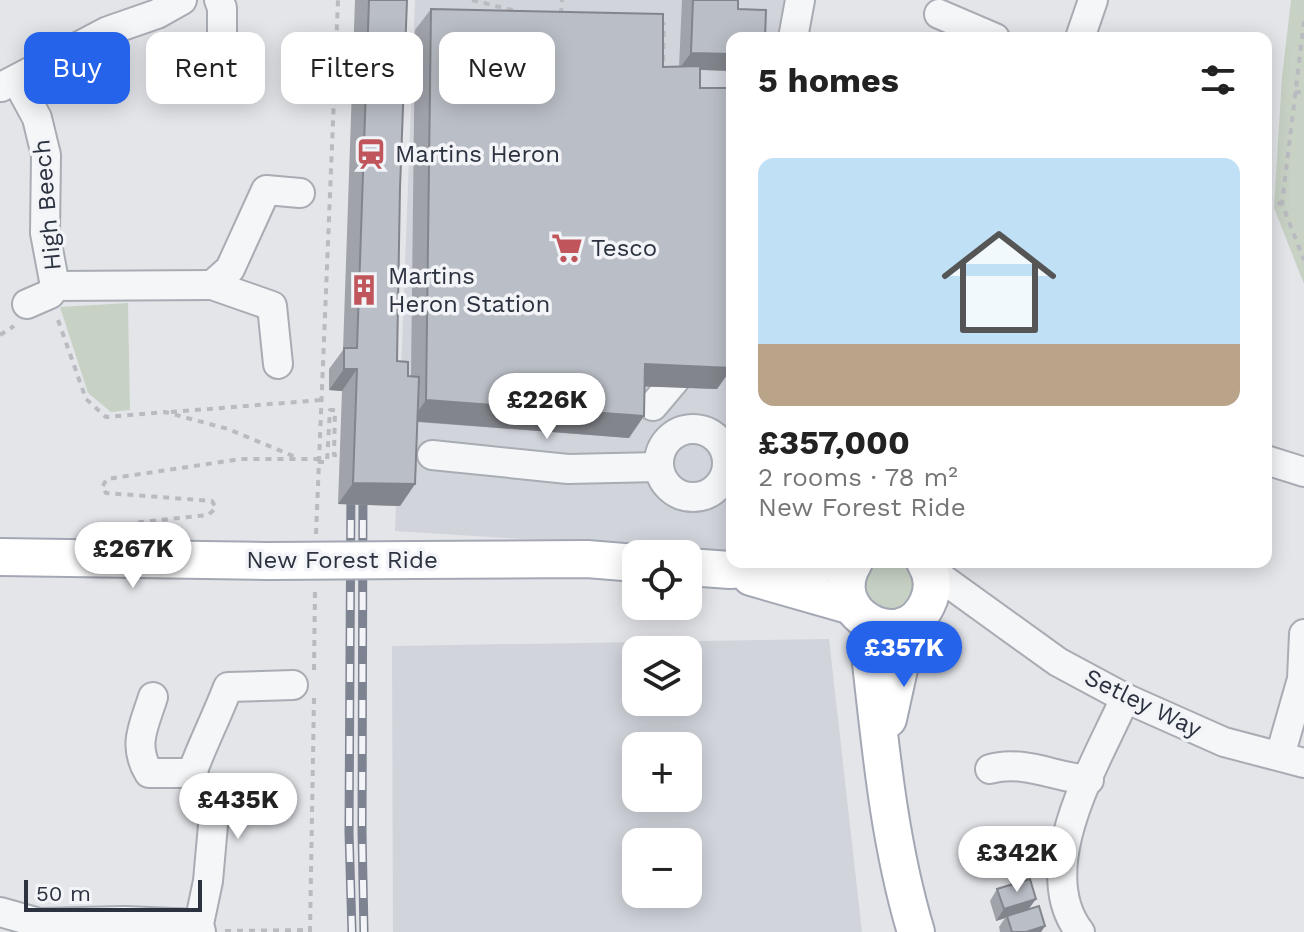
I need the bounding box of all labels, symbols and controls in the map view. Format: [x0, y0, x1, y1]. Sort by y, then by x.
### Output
chip: Buy [24, 32, 130, 104]
chip: Rent [146, 32, 265, 104]
chip: Filters [281, 32, 423, 104]
chip: New [439, 32, 555, 104]
icon: filters [1196, 58, 1240, 102]
text: 5 homes [758, 60, 899, 100]
station icon: Martins Heron [354, 137, 388, 171]
street label: High Beech [27, 138, 67, 272]
place label: Martins Heron [395, 140, 560, 168]
icon: home [927, 210, 1071, 354]
supermarket icon: Tesco [550, 231, 584, 265]
place label: Tesco [591, 234, 657, 262]
place label: Martins Heron Station [388, 262, 550, 318]
building icon: Martins Heron Station [347, 273, 381, 307]
pin: £226K [491, 373, 603, 441]
text: £226K [506, 384, 588, 414]
text: £357,000 [758, 422, 910, 462]
text: 2 rooms · 78 m² [758, 462, 958, 492]
text: New Forest Ride [758, 492, 966, 522]
pin: £267K [77, 522, 189, 590]
text: £267K [93, 533, 173, 563]
map controls [622, 540, 702, 908]
button: locate [622, 540, 702, 620]
street label: New Forest Ride [246, 546, 438, 574]
pin: £357K [848, 621, 960, 689]
text: £357K [864, 632, 944, 662]
button: layers [622, 636, 702, 716]
street label: Setley Way [1080, 663, 1206, 744]
button: + [622, 732, 702, 812]
pin: £435K [182, 773, 294, 841]
text: £435K [197, 784, 279, 814]
pin: £342K [961, 826, 1073, 894]
button: − [622, 828, 702, 908]
text: £342K [976, 837, 1058, 867]
scale bar [24, 876, 202, 912]
text: 50 m [36, 881, 91, 906]

